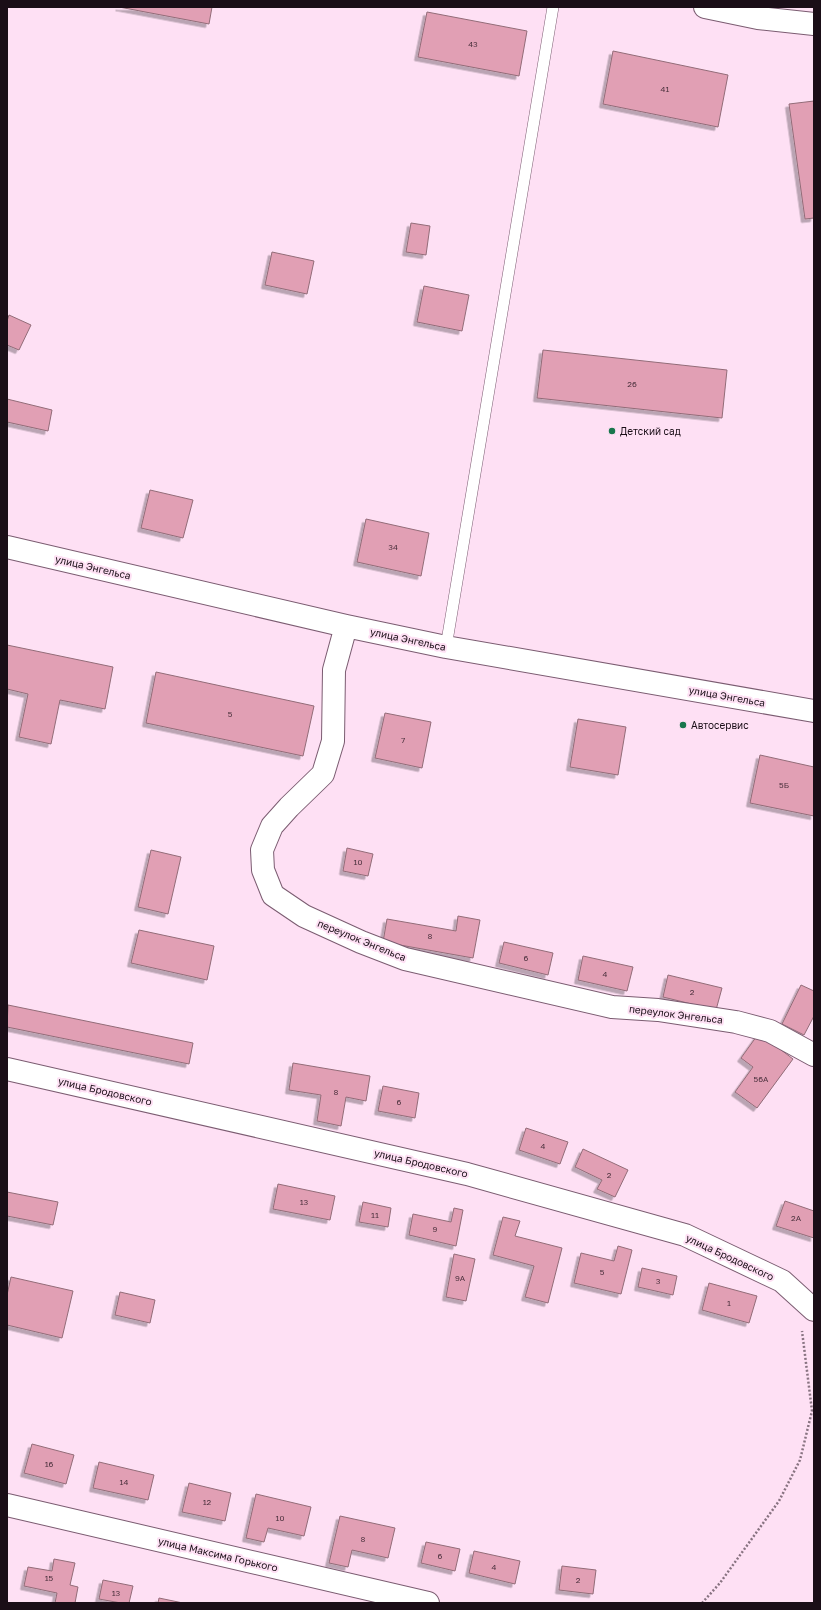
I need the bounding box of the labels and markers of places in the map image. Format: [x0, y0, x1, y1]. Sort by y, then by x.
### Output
place label: Детский сад [620, 425, 681, 437]
marker: Детский сад [607, 426, 617, 436]
place label: Автосервис [691, 719, 749, 731]
marker: Автосервис [678, 720, 688, 730]

